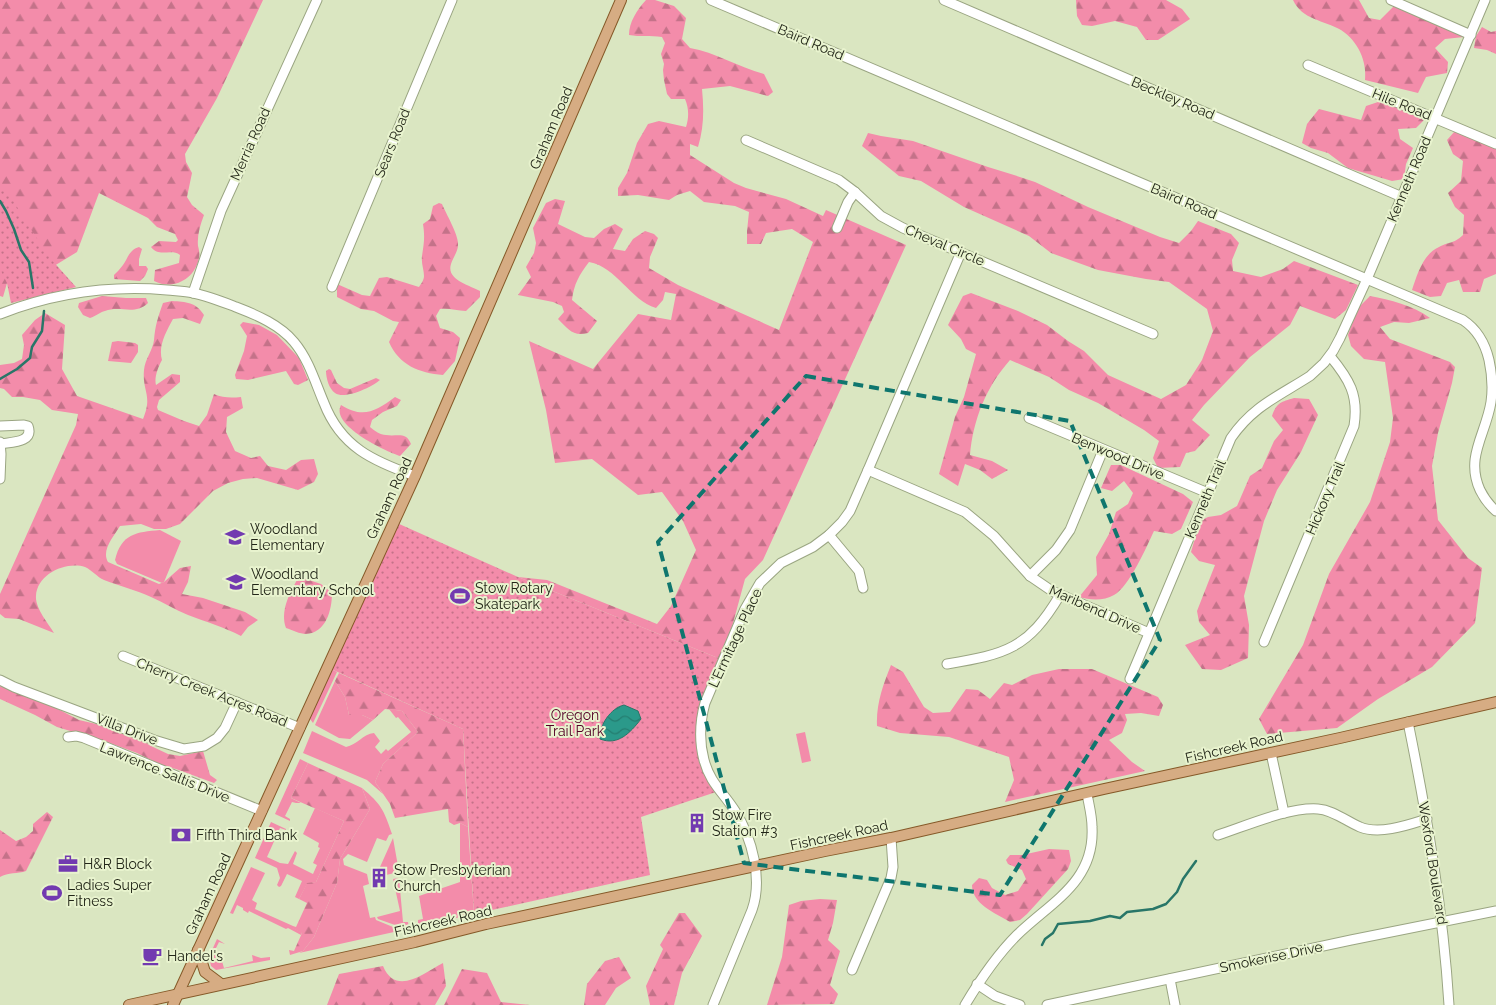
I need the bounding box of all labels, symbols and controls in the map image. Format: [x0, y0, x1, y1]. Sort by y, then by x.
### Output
street label: Baird Road [775, 21, 847, 63]
street label: Beckley Road [1129, 73, 1217, 123]
street label: Graham Road [526, 84, 576, 172]
street label: Hile Road [1370, 85, 1434, 123]
street label: Merria Road [227, 105, 273, 183]
street label: Sears Road [371, 106, 413, 180]
street label: Kenneth Road [1384, 134, 1434, 224]
street label: Baird Road [1148, 180, 1220, 222]
street label: Cheval Circle [903, 221, 987, 269]
street label: Benwood Drive [1069, 429, 1167, 483]
street label: Graham Road [363, 455, 415, 541]
street label: Kenneth Trail [1181, 457, 1229, 541]
street label: Hickory Trail [1302, 459, 1348, 537]
place label: Woodland Elementary [250, 521, 325, 553]
school or university icon: Woodland Elementary [224, 526, 246, 548]
place label: Woodland Elementary School [251, 566, 374, 598]
school or university icon: Woodland Elementary School [225, 571, 247, 593]
place label: Stow Rotary Skatepark [475, 580, 553, 612]
street label: Maribend Drive [1047, 582, 1143, 636]
sports icon: Stow Rotary Skatepark [449, 585, 471, 607]
street label: L'Ermitage Place [705, 586, 765, 690]
street label: Cherry Creek Acres Road [134, 654, 290, 730]
park label: Oregon Trail Park [546, 707, 605, 739]
street label: Villa Drive [94, 710, 160, 748]
street label: Fishcreek Road [1184, 728, 1284, 766]
street label: Lawrence Saltis Drive [98, 739, 232, 805]
street label: Wexford Boulevard [1415, 800, 1451, 926]
place label: Stow Fire Station #3 [712, 807, 777, 839]
building icon: Stow Fire Station #3 [686, 812, 708, 834]
street label: Fishcreek Road [789, 817, 889, 853]
bank icon: Fifth Third Bank [170, 824, 192, 846]
place label: Fifth Third Bank [196, 827, 298, 843]
street label: Graham Road [182, 851, 234, 937]
office icon: H&R Block [57, 853, 79, 875]
place label: H&R Block [83, 856, 153, 872]
place label: Stow Presbyterian Church [394, 862, 510, 894]
building icon: Stow Presbyterian Church [368, 867, 390, 889]
place label: Ladies Super Fitness [67, 877, 152, 909]
sports icon: Ladies Super Fitness [41, 882, 63, 904]
street label: Fishcreek Road [393, 902, 493, 940]
street label: Smokerise Drive [1218, 938, 1324, 976]
cafe icon: Handel's [141, 945, 163, 967]
place label: Handel's [167, 948, 223, 964]

